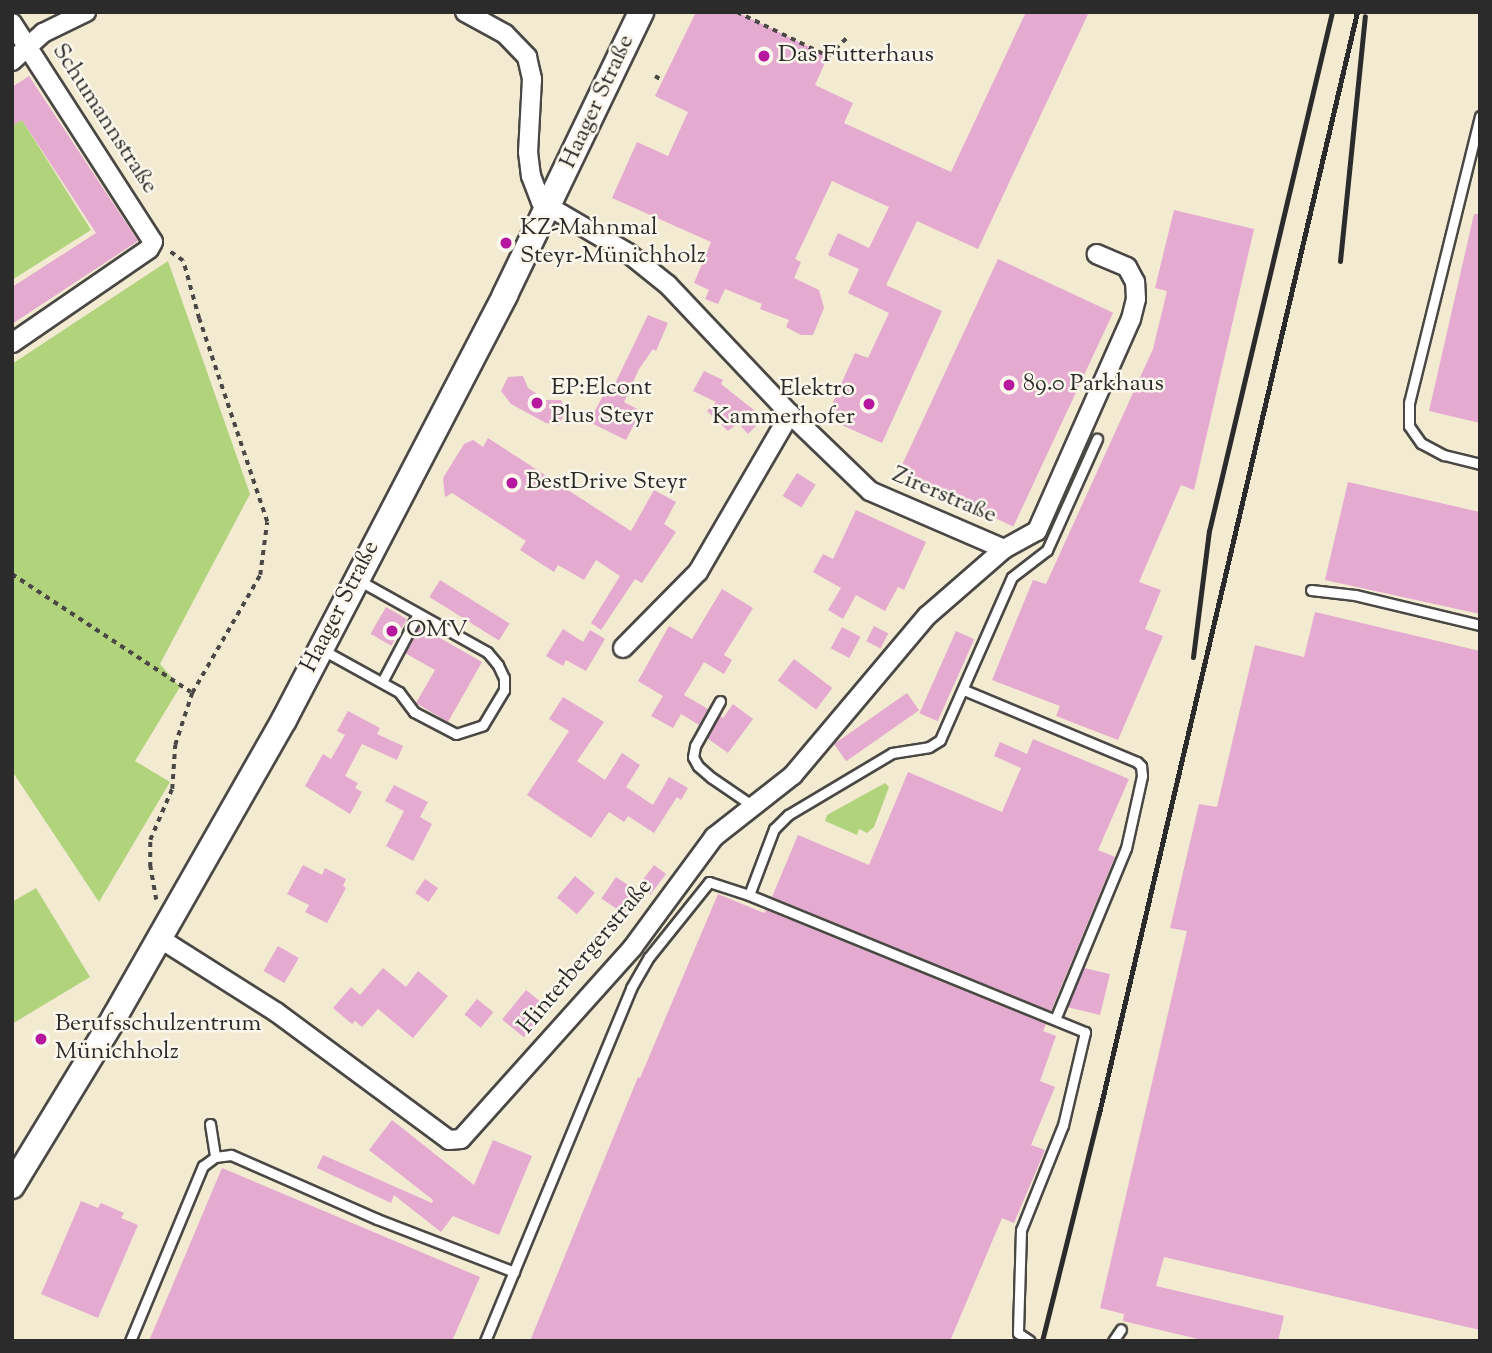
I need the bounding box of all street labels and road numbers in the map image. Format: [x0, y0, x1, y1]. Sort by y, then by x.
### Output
street label: Haager Straße [555, 31, 641, 173]
street label: Schumannstraße [45, 38, 163, 200]
street label: Zirerstraße [887, 461, 1001, 531]
street label: Haager Straße [295, 536, 387, 678]
street label: Hinterbergerstraße [512, 873, 660, 1041]

